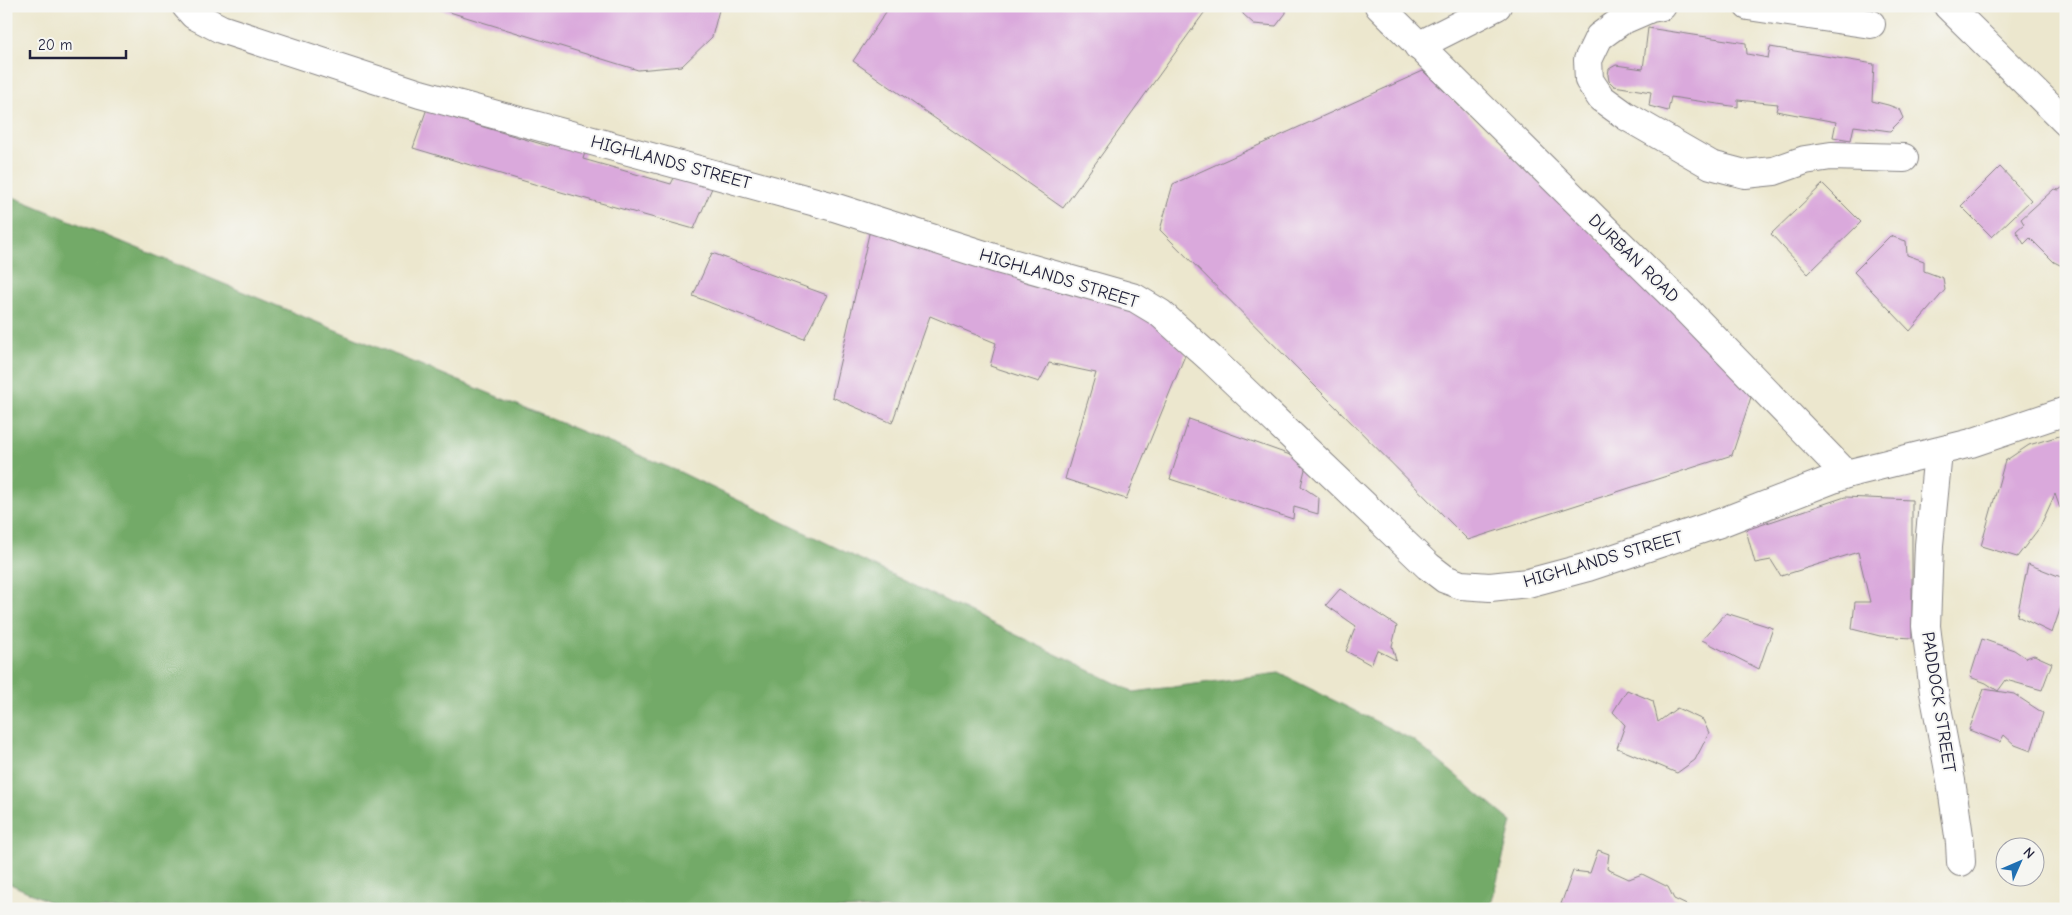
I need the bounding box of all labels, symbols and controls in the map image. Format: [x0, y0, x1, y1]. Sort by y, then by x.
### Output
scale bar [30, 28, 126, 60]
text: 20 m [38, 36, 72, 54]
street label: HIGHLANDS STREET [588, 131, 754, 194]
street label: DURBAN ROAD [1584, 210, 1683, 307]
street label: HIGHLANDS STREET [977, 244, 1141, 313]
street label: HIGHLANDS STREET [1521, 526, 1686, 592]
street label: PADDOCK STREET [1917, 630, 1960, 775]
north arrow [1994, 838, 2044, 888]
text: N [2020, 844, 2038, 862]

